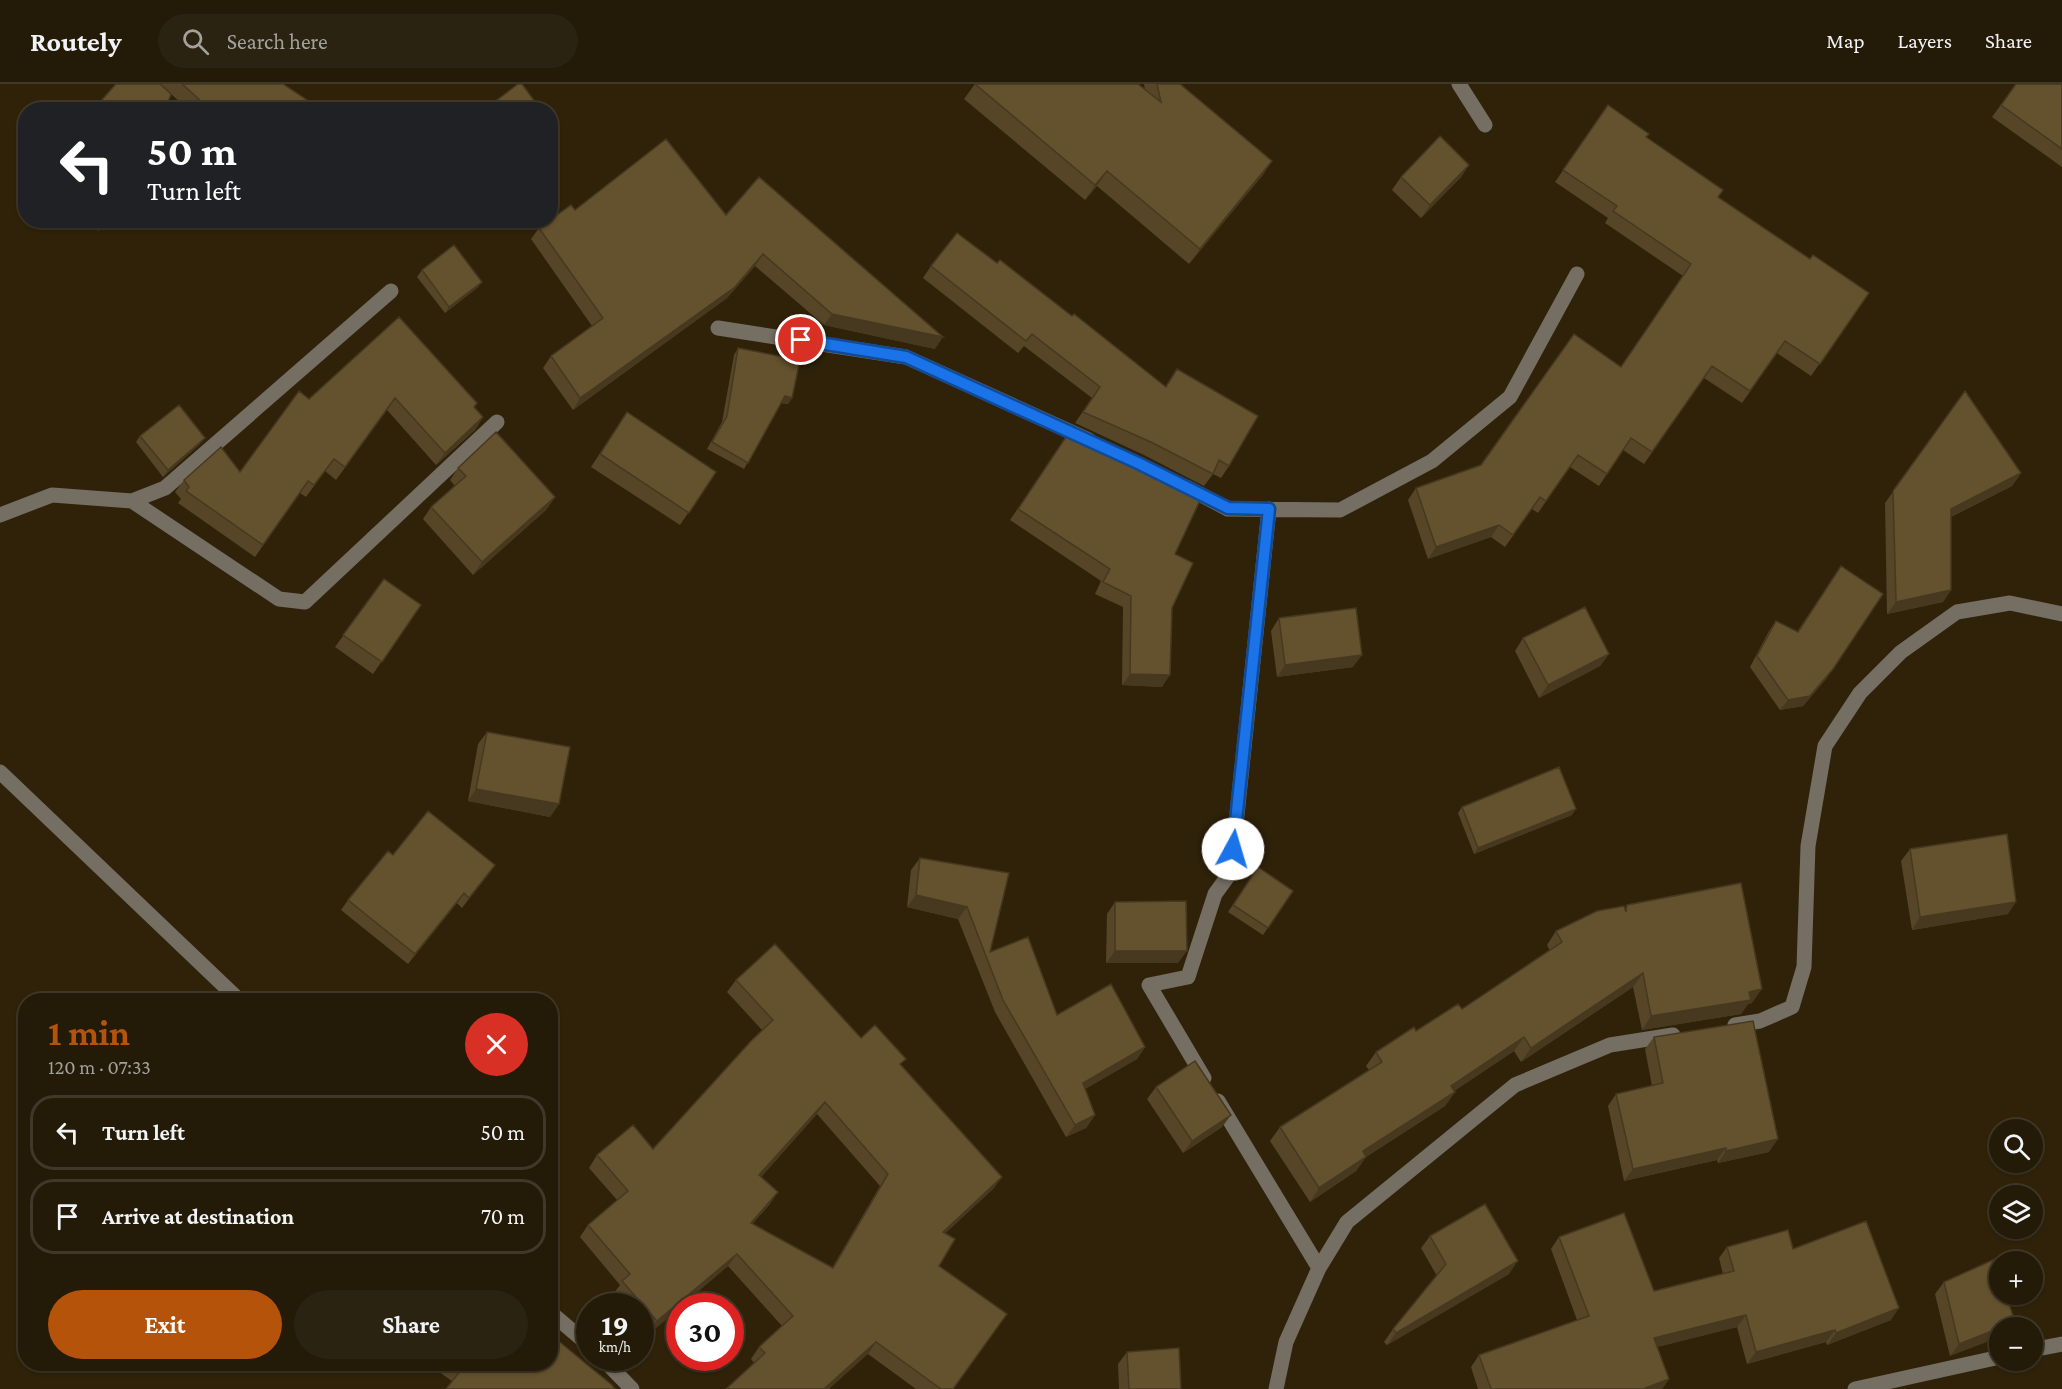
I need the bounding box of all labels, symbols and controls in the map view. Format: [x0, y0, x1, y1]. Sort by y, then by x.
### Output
search box [158, 14, 578, 68]
icon: search [179, 25, 212, 58]
text: Routely [30, 26, 122, 57]
text: Search here [227, 29, 328, 54]
text: Map [1826, 29, 1865, 53]
text: Layers [1898, 29, 1952, 53]
text: Share [1985, 29, 2032, 53]
icon: left [48, 126, 126, 204]
text: 50 m [147, 127, 237, 174]
text: Turn left [147, 176, 241, 206]
pin [775, 314, 826, 365]
icon: arrive [784, 323, 817, 356]
position arrow [1201, 817, 1265, 881]
text: 1 min [48, 1013, 130, 1053]
button: close [465, 1013, 528, 1076]
text: 120 m · 07:33 [48, 1056, 151, 1078]
icon: left [51, 1116, 84, 1149]
map controls [1989, 1119, 2043, 1371]
button: search [1989, 1119, 2043, 1173]
text: Turn left [102, 1120, 185, 1145]
text: 50 m [480, 1120, 525, 1145]
button: layers [1989, 1185, 2043, 1239]
icon: arrive [51, 1200, 84, 1233]
text: Arrive at destination [102, 1204, 294, 1229]
text: 70 m [481, 1204, 525, 1229]
button: + [1989, 1251, 2043, 1305]
button: Exit [48, 1290, 282, 1359]
button: Share [294, 1290, 528, 1359]
speed limit sign: 30 [666, 1293, 744, 1371]
text: 19 [601, 1308, 629, 1341]
button: − [1989, 1317, 2043, 1371]
text: km/h [599, 1339, 631, 1355]

